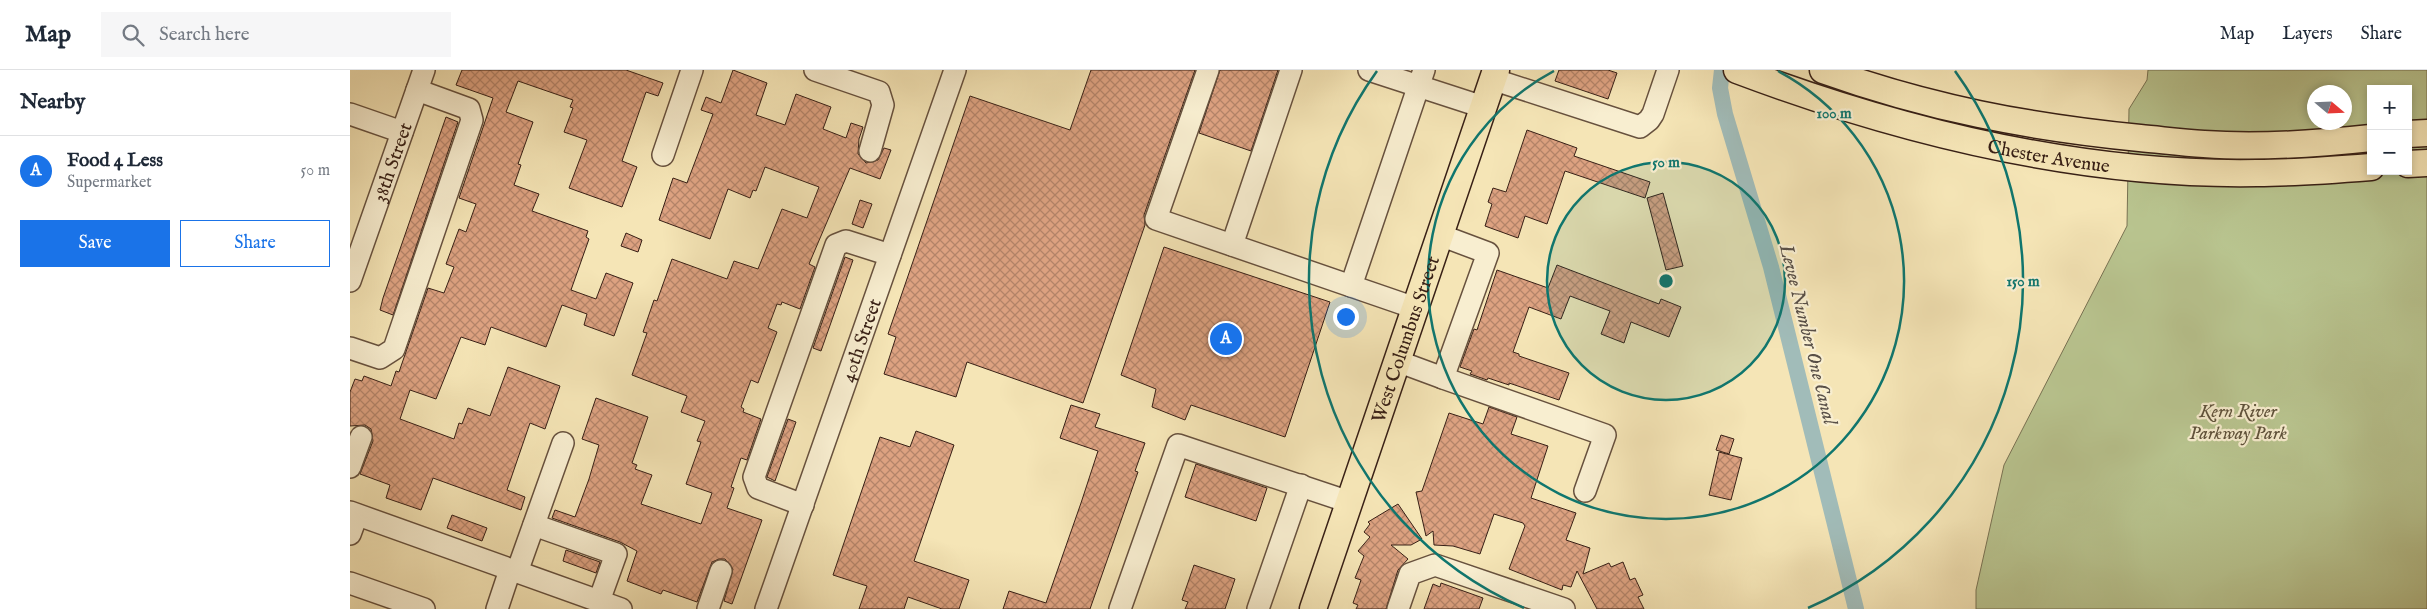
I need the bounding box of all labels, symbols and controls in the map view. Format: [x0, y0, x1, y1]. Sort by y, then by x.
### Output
search box [101, 12, 451, 57]
text: Map [25, 19, 71, 50]
icon: search [119, 21, 147, 49]
text: Search here [159, 23, 250, 47]
text: Map [2220, 23, 2254, 46]
text: Layers [2282, 23, 2333, 46]
text: Share [2361, 23, 2402, 46]
north arrow [2307, 85, 2352, 130]
map controls [2367, 85, 2412, 175]
button: + [2367, 85, 2412, 130]
text: Nearby [20, 89, 85, 116]
text: 100 m [1816, 104, 1852, 123]
street label: 38th Street [369, 119, 419, 206]
button: − [2367, 130, 2412, 175]
street label: Chester Avenue [1985, 135, 2111, 179]
text: Food 4 Less [67, 149, 163, 173]
text: 50 m [1652, 153, 1680, 172]
text: A [31, 161, 41, 181]
text: 50 m [301, 161, 330, 181]
text: Supermarket [67, 173, 152, 193]
button: Save [20, 220, 170, 267]
button: Share [180, 220, 330, 267]
water label: Levee Number One Canal [1773, 241, 1843, 429]
street label: West Columbus Street [1367, 253, 1446, 426]
centre of rings [1657, 272, 1675, 290]
text: 150 m [2006, 272, 2040, 291]
street label: 40th Street [837, 295, 888, 386]
your location [1333, 304, 1359, 330]
pin: A [1210, 320, 1242, 358]
park label: Kern River Parkway Park [2189, 400, 2287, 446]

